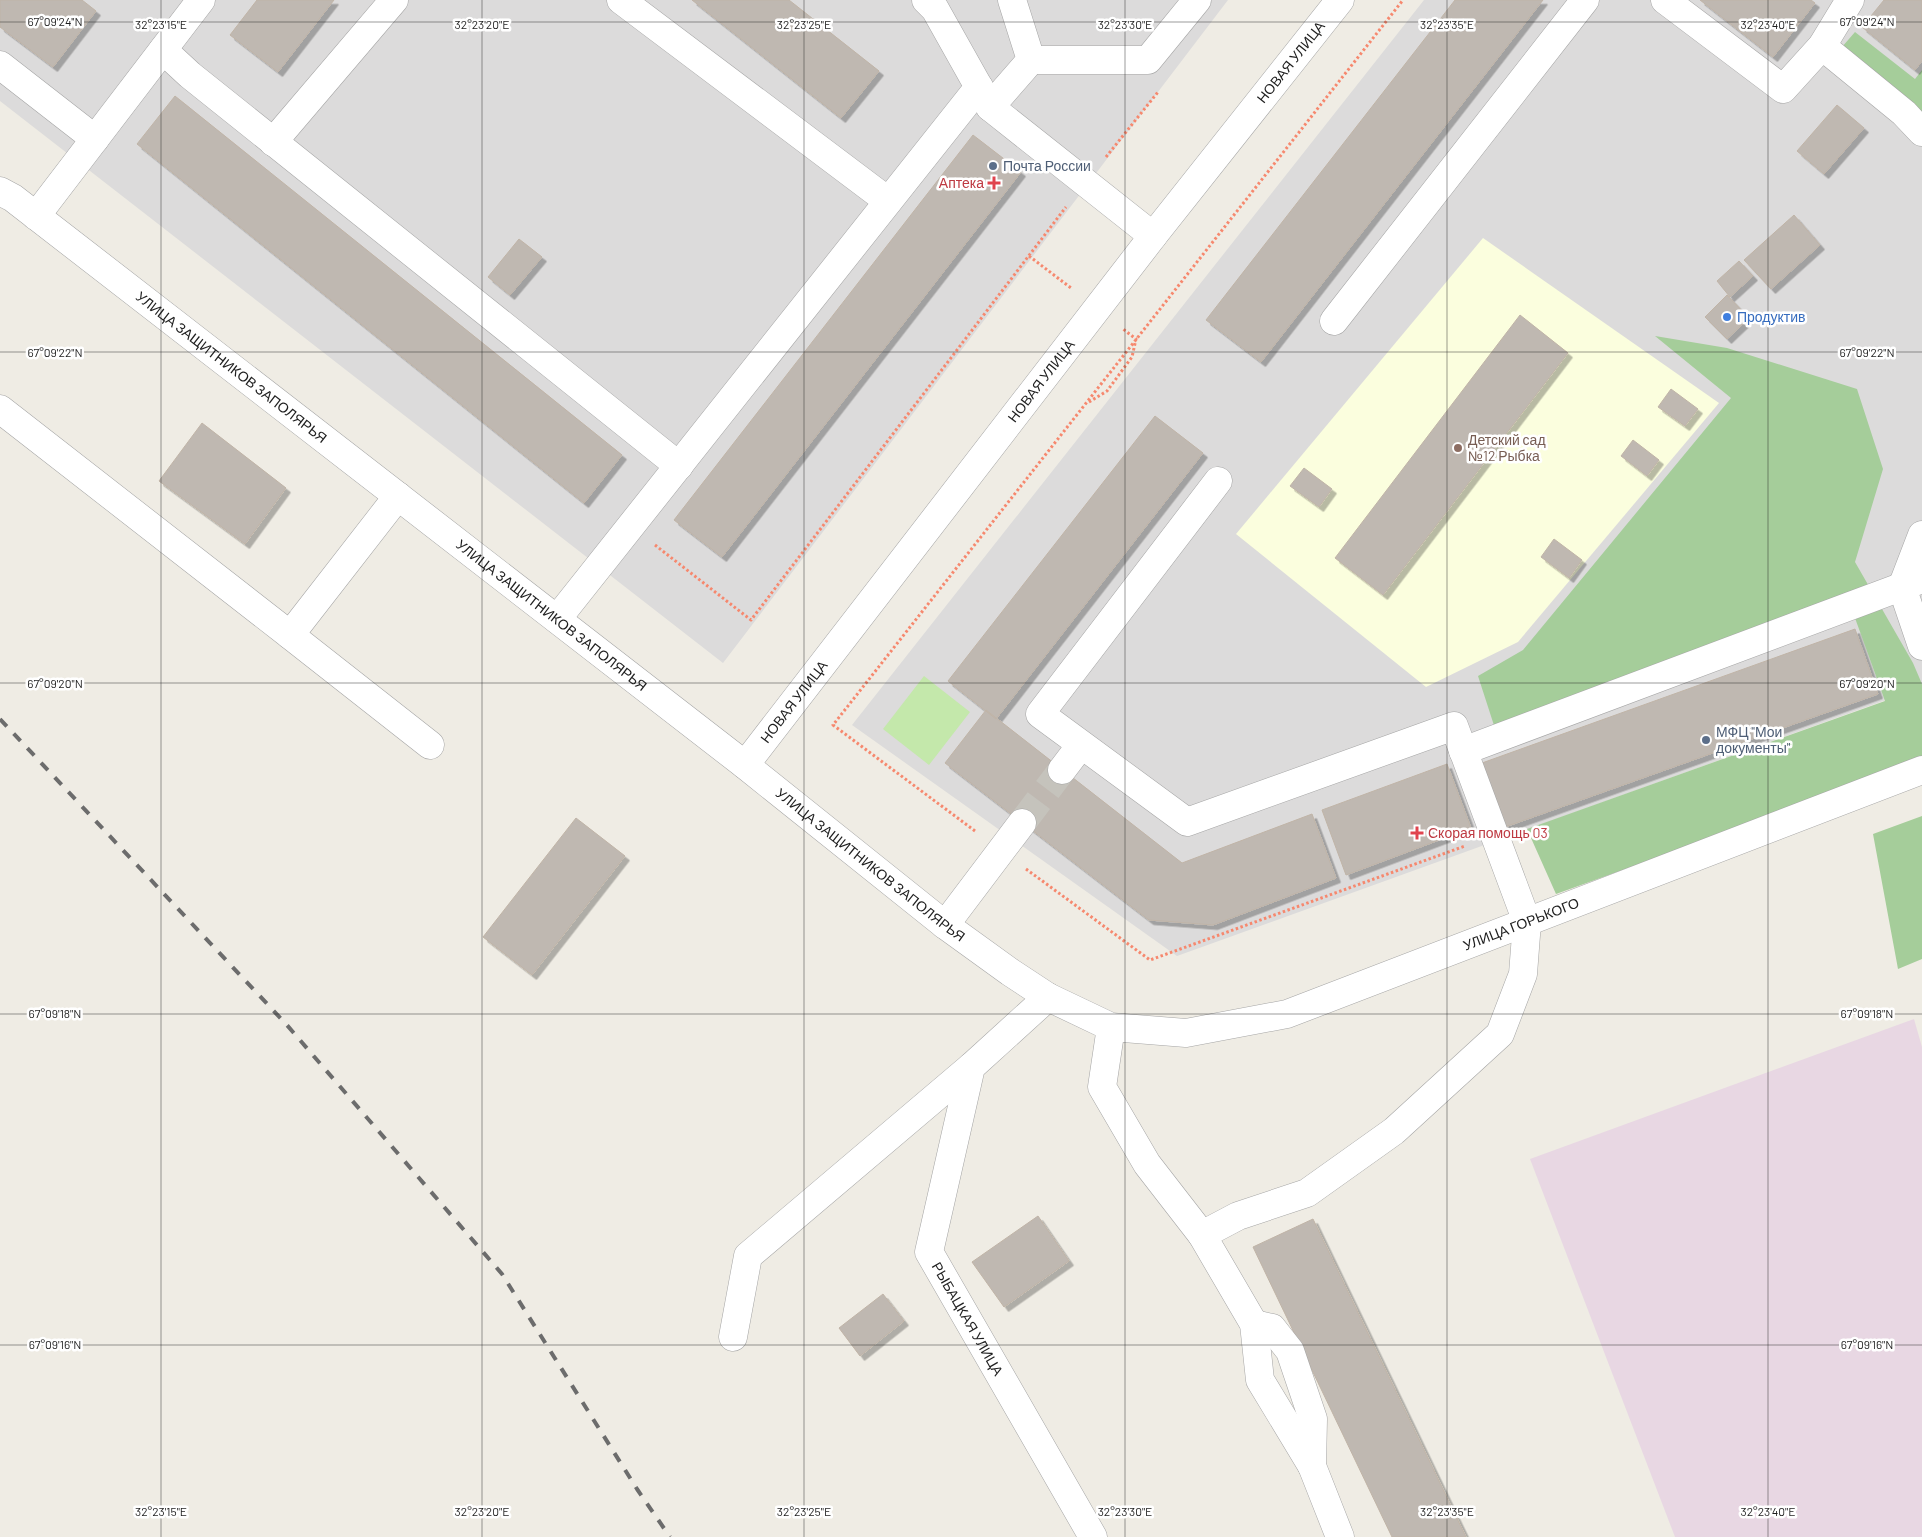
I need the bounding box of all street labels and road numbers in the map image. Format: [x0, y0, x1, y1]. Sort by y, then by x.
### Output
street label: НОВАЯ УЛИЦА [1253, 17, 1328, 106]
street label: УЛИЦА ЗАЩИТНИКОВ ЗАПОЛЯРЬЯ [133, 288, 330, 446]
street label: НОВАЯ УЛИЦА [1004, 336, 1078, 425]
street label: УЛИЦА ЗАЩИТНИКОВ ЗАПОЛЯРЬЯ [453, 536, 651, 694]
street label: НОВАЯ УЛИЦА [756, 656, 831, 746]
street label: УЛИЦА ЗАЩИТНИКОВ ЗАПОЛЯРЬЯ [773, 784, 969, 945]
street label: УЛИЦА ГОРЬКОГО [1460, 894, 1581, 954]
street label: РЫБАЦКАЯ УЛИЦА [929, 1259, 1008, 1379]

